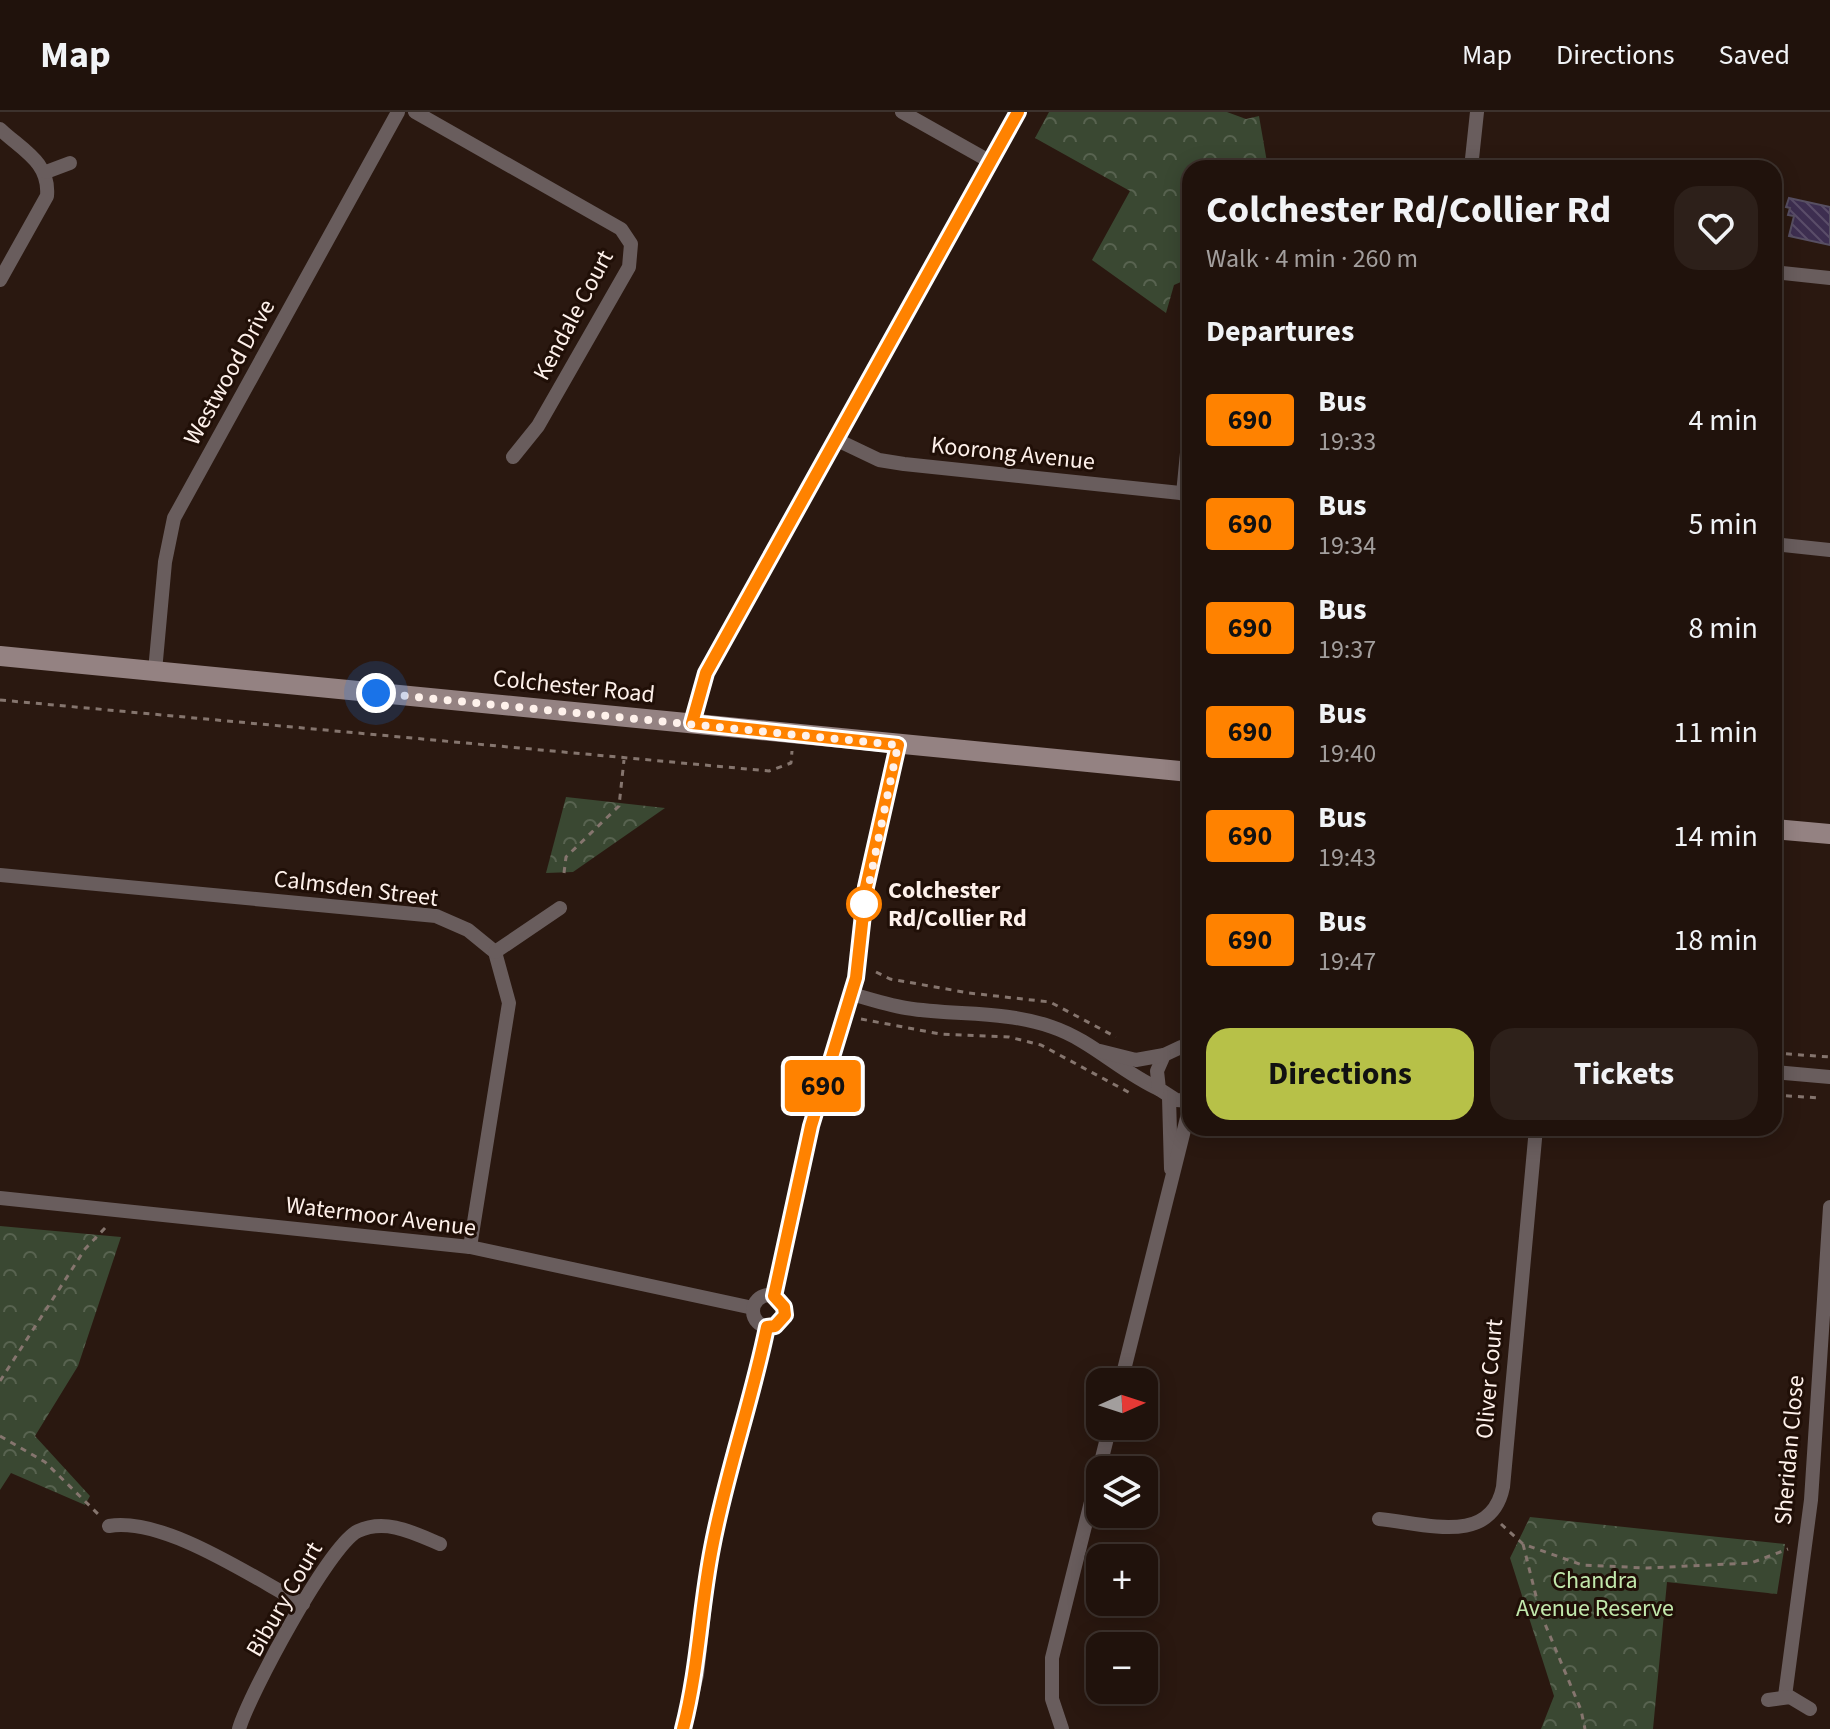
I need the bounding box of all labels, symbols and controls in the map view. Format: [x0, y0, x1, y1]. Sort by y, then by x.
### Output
text: Map [40, 28, 111, 82]
text: Map [1462, 35, 1512, 75]
text: Directions [1556, 35, 1675, 75]
text: Saved [1719, 35, 1790, 75]
text: Colchester Rd/Collier Rd [1206, 183, 1611, 237]
button: heart [1674, 186, 1758, 270]
text: Walk · 4 min · 260 m [1206, 240, 1418, 277]
street label: Kendale Court [524, 244, 623, 387]
street label: Westwood Drive [175, 293, 284, 451]
text: Departures [1206, 310, 1354, 353]
text: Bus [1318, 380, 1366, 423]
text: 4 min [1688, 399, 1758, 442]
text: 690 [1228, 400, 1272, 440]
text: 19:33 [1318, 423, 1376, 460]
street label: Koorong Avenue [929, 427, 1097, 480]
text: Bus [1318, 484, 1366, 527]
text: 5 min [1688, 503, 1758, 546]
text: 690 [1228, 504, 1272, 544]
text: 19:34 [1318, 527, 1376, 564]
text: Bus [1318, 588, 1366, 631]
text: 8 min [1688, 607, 1758, 650]
text: 690 [1228, 608, 1272, 648]
text: 19:37 [1318, 631, 1376, 668]
street label: Colchester Road [491, 661, 657, 712]
your location [356, 673, 396, 713]
text: Bus [1318, 692, 1366, 735]
text: 11 min [1674, 711, 1758, 754]
text: 690 [1228, 712, 1272, 752]
text: 19:40 [1318, 735, 1376, 772]
text: Bus [1318, 796, 1366, 839]
text: 14 min [1674, 815, 1758, 858]
text: 690 [1228, 816, 1272, 856]
text: 19:43 [1318, 839, 1376, 876]
street label: Calmsden Street [272, 861, 440, 916]
place label: Colchester Rd/Collier Rd [888, 873, 1027, 936]
marker: Colchester Rd/Collier Rd [847, 887, 881, 921]
text: Bus [1318, 900, 1366, 943]
text: 18 min [1674, 919, 1758, 962]
text: 690 [1228, 920, 1272, 960]
text: 19:47 [1318, 943, 1376, 980]
button: Directions [1206, 1028, 1474, 1120]
button: Tickets [1490, 1028, 1758, 1120]
line badge: 690 [777, 1060, 869, 1112]
text: 690 [801, 1066, 845, 1106]
street label: Watermoor Avenue [284, 1187, 478, 1246]
street label: Oliver Court [1467, 1318, 1512, 1441]
north arrow [1086, 1368, 1158, 1440]
map controls [1086, 1368, 1158, 1704]
street label: Sheridan Close [1766, 1374, 1813, 1526]
button: layers [1086, 1456, 1158, 1528]
street label: Bibury Court [237, 1535, 331, 1663]
button: + [1086, 1544, 1158, 1616]
park label: Chandra Avenue Reserve [1516, 1563, 1674, 1626]
button: − [1086, 1632, 1158, 1704]

